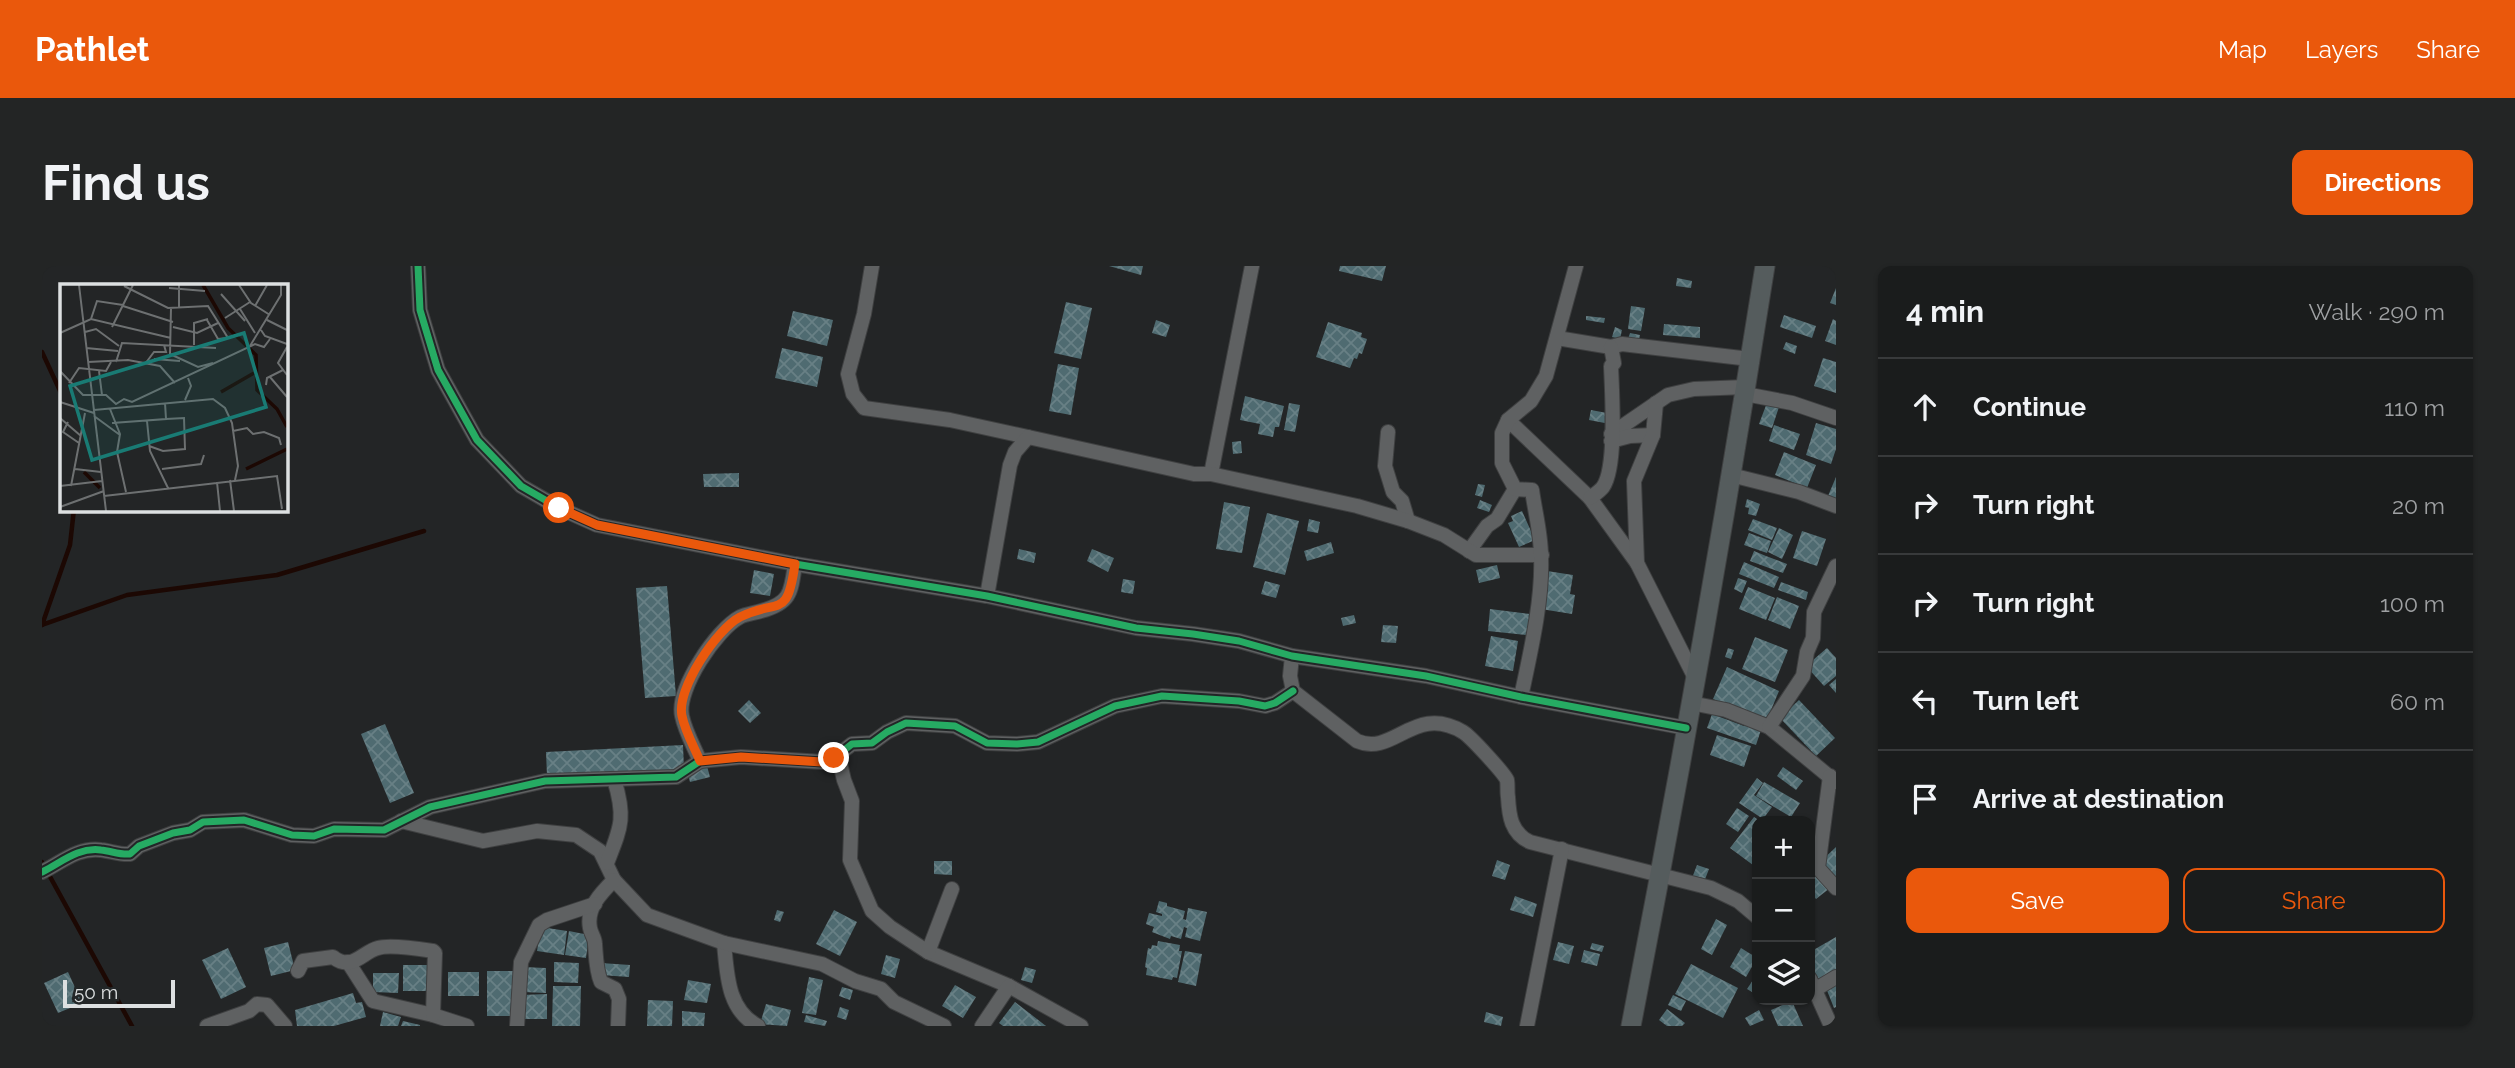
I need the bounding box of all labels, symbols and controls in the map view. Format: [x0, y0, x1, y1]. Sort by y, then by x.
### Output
text: Pathlet [35, 30, 149, 69]
text: Map [2218, 35, 2267, 64]
text: Layers [2305, 35, 2378, 64]
text: Share [2416, 35, 2480, 64]
button: Directions [2292, 150, 2473, 215]
text: Find us [42, 154, 210, 211]
inset map [60, 284, 287, 511]
text: 4 min [1906, 294, 1984, 329]
text: Walk · 290 m [2309, 298, 2445, 325]
icon: ahead [1906, 388, 1944, 426]
text: Continue [1973, 392, 2086, 422]
text: 110 m [2384, 394, 2445, 421]
icon: right [1906, 486, 1944, 524]
text: Turn right [1973, 490, 2094, 520]
route start [543, 492, 574, 523]
text: 20 m [2392, 492, 2445, 519]
icon: right [1906, 584, 1944, 622]
text: Turn right [1973, 588, 2094, 618]
text: 100 m [2380, 590, 2445, 617]
icon: left [1906, 682, 1944, 720]
text: Turn left [1973, 686, 2079, 716]
text: 60 m [2390, 688, 2445, 715]
route end [818, 742, 849, 773]
icon: arrive [1906, 780, 1944, 818]
text: Arrive at destination [1973, 784, 2224, 814]
map controls [1752, 816, 1815, 1005]
button: + [1752, 816, 1815, 879]
button: Save [1906, 868, 2169, 933]
button: Share [2183, 868, 2445, 933]
button: − [1752, 879, 1815, 942]
button: layers [1752, 942, 1815, 1005]
scale bar [63, 977, 175, 1009]
text: 50 m [74, 981, 118, 1003]

